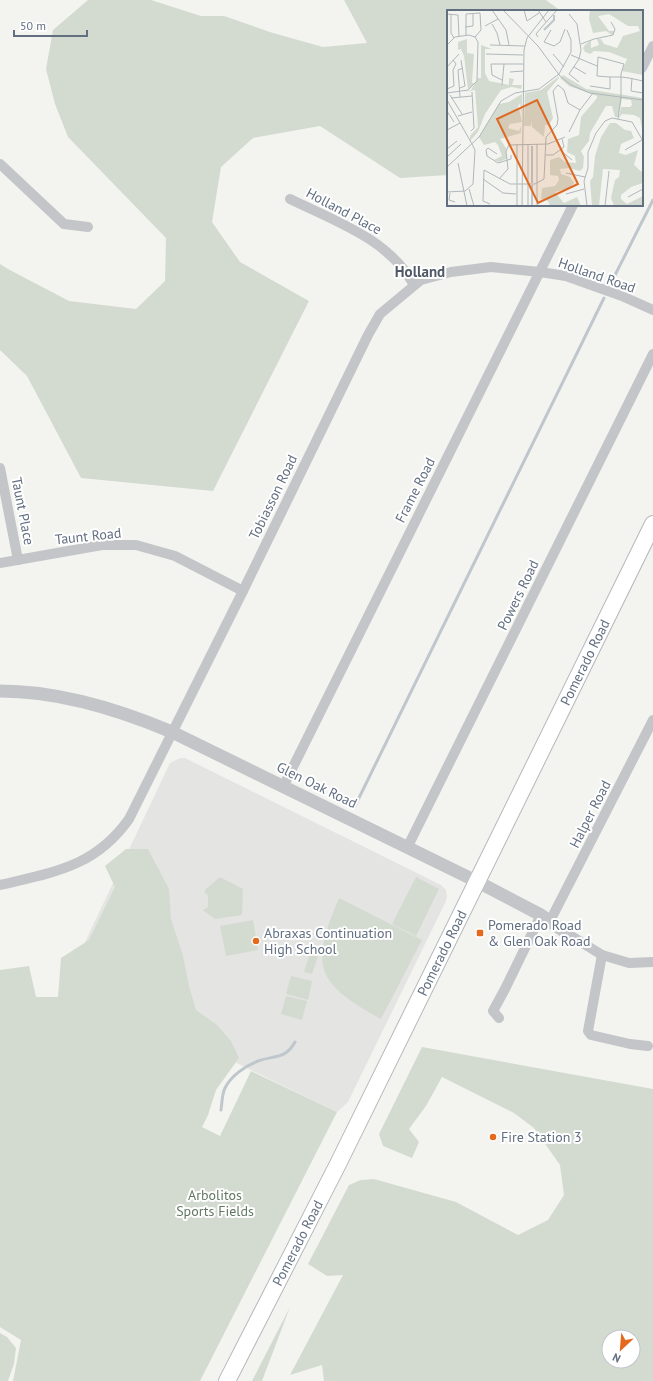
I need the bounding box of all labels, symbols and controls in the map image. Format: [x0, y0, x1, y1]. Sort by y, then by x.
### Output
inset map [447, 10, 643, 206]
scale bar [14, 12, 87, 38]
text: 50 m [20, 18, 46, 33]
street label: Holland Place [303, 184, 385, 238]
street label: Holland Road [556, 253, 638, 297]
district label: Holland [395, 262, 445, 281]
street label: Tobiasson Road [245, 452, 301, 542]
street label: Frame Road [391, 454, 439, 526]
street label: Taunt Place [8, 475, 38, 547]
street label: Taunt Road [54, 524, 122, 548]
street label: Powers Road [493, 557, 543, 633]
street label: Pomerado Road [556, 616, 614, 708]
street label: Glen Oak Road [274, 758, 360, 812]
street label: Halper Road [565, 777, 615, 851]
street label: Pomerado Road [413, 907, 471, 999]
place label: Pomerado Road & Glen Oak Road [488, 916, 590, 950]
place label: Abraxas Continuation High School [264, 924, 392, 958]
marker: Pomerado Road & Glen Oak Road [475, 928, 485, 938]
marker: Abraxas Continuation High School [251, 936, 261, 946]
place label: Fire Station 3 [501, 1128, 582, 1146]
marker: Fire Station 3 [488, 1132, 498, 1142]
park label: Arbolitos Sports Fields [176, 1186, 254, 1220]
street label: Pomerado Road [268, 1197, 327, 1289]
north arrow [601, 1329, 641, 1369]
text: N [610, 1350, 623, 1366]

